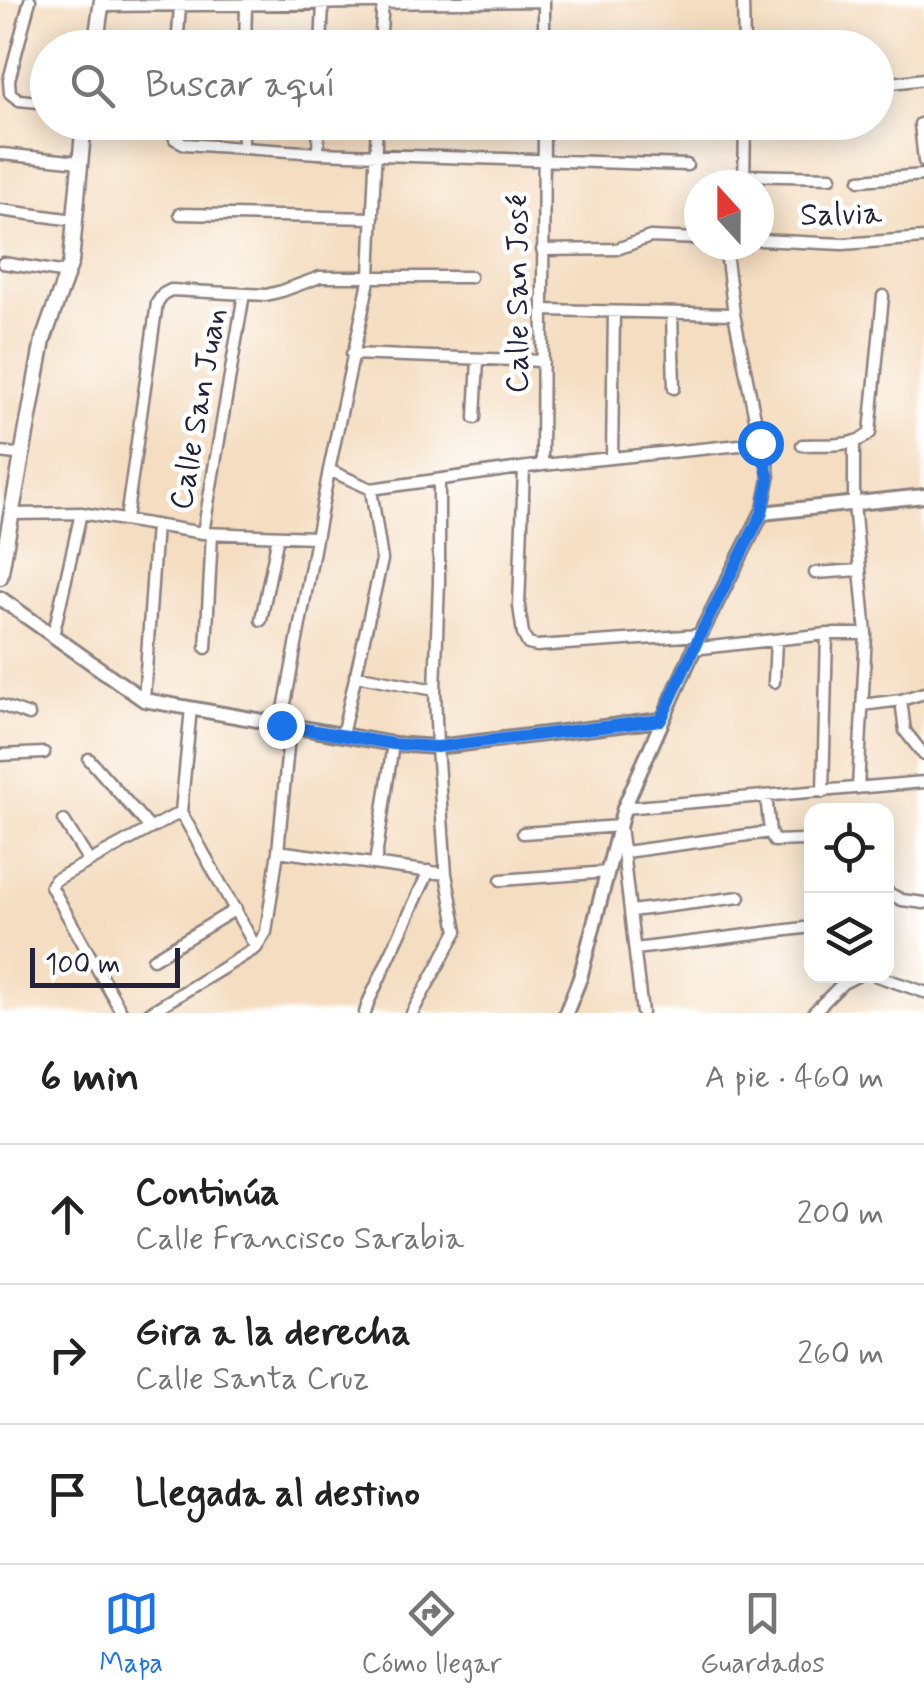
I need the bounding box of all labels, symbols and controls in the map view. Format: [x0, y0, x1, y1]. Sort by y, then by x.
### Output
search box [30, 30, 894, 140]
icon: search [65, 58, 120, 113]
text: Buscar aquí [145, 61, 336, 110]
north arrow [684, 170, 774, 260]
street label: Salvia [800, 193, 883, 237]
street label: Calle San José [497, 195, 539, 393]
street label: Calle San Juan [161, 305, 237, 513]
route start [738, 421, 784, 467]
route end [259, 703, 305, 749]
map controls [804, 803, 894, 983]
button: locate [804, 803, 894, 893]
button: layers [804, 893, 894, 983]
scale bar [30, 943, 180, 988]
text: 100 m [45, 947, 120, 984]
text: 6 min [40, 1051, 139, 1106]
text: A pie · 460 m [705, 1057, 884, 1099]
text: Continúa [135, 1169, 280, 1218]
icon: ahead [40, 1187, 95, 1242]
text: 200 m [797, 1193, 884, 1235]
text: Calle Francisco Sarabia [135, 1218, 464, 1260]
text: Gira a la derecha [135, 1309, 411, 1358]
icon: right [40, 1327, 95, 1382]
text: 260 m [797, 1333, 884, 1375]
text: Calle Santa Cruz [135, 1358, 369, 1400]
icon: arrive [40, 1467, 95, 1522]
text: Llegada al destino [135, 1470, 420, 1519]
tab: Mapa [99, 1586, 163, 1683]
tab: Cómo llegar [362, 1586, 502, 1683]
tab: Guardados [700, 1586, 825, 1683]

